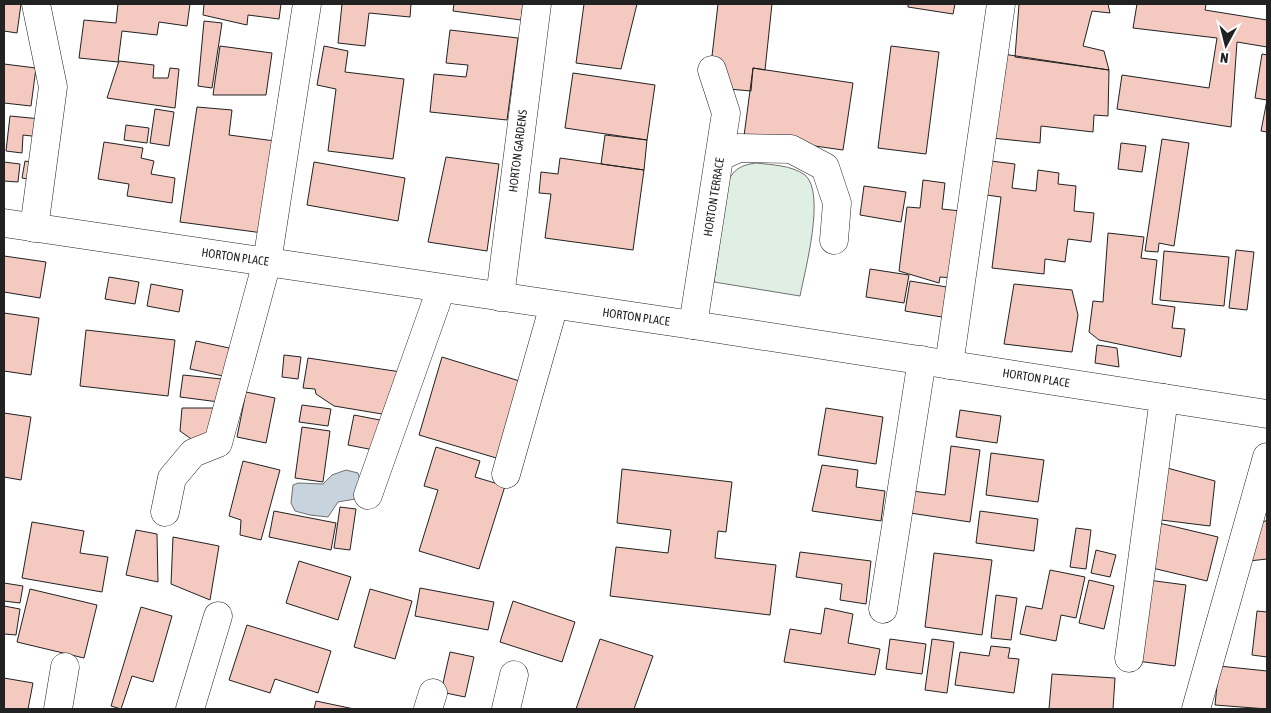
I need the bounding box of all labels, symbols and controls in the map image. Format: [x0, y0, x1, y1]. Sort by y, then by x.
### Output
north arrow [1201, 20, 1251, 70]
text: N [1219, 49, 1229, 66]
street label: HORTON GARDENS [506, 109, 530, 193]
street label: HORTON TERRACE [701, 157, 727, 237]
street label: HORTON PLACE [201, 245, 269, 269]
street label: HORTON PLACE [602, 305, 670, 329]
street label: HORTON PLACE [1001, 366, 1071, 390]

